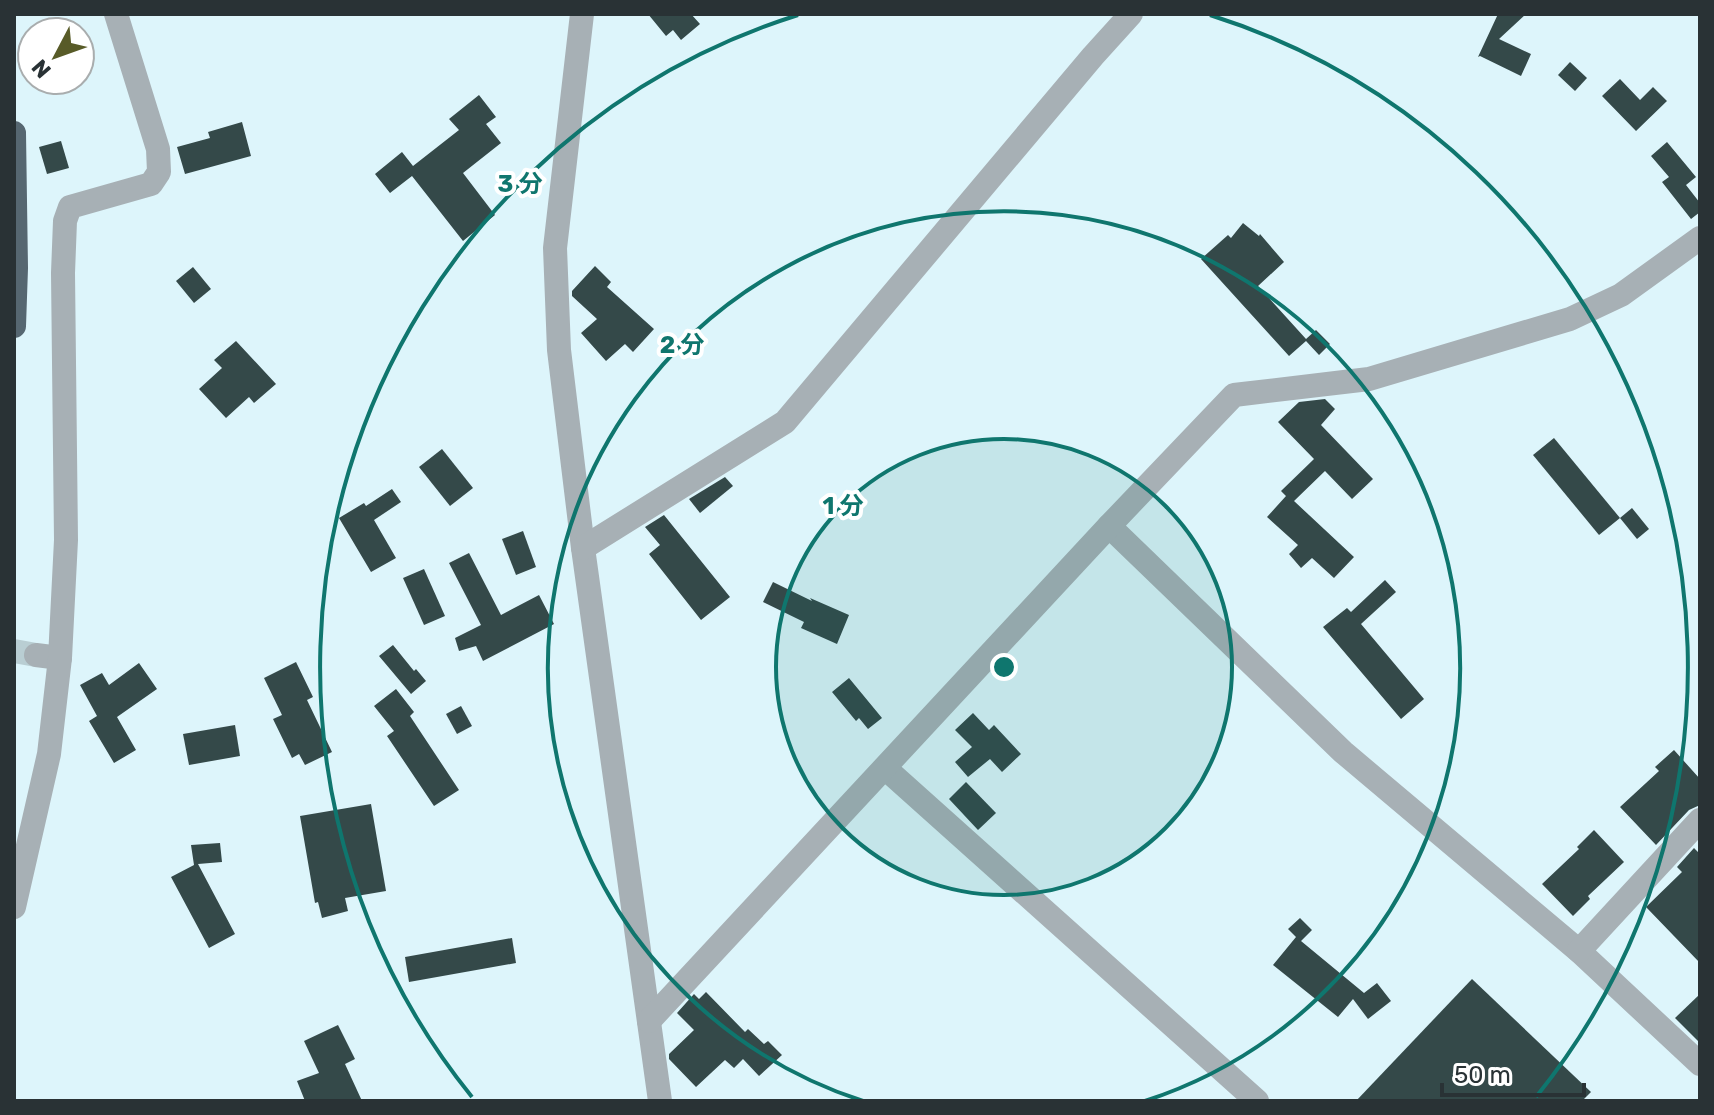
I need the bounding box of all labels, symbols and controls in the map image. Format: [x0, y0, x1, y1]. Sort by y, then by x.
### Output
north arrow [16, 16, 96, 96]
text: N [26, 54, 57, 84]
text: 3 分 [498, 170, 542, 198]
text: 2 分 [660, 331, 704, 359]
text: 1 分 [822, 492, 864, 520]
centre of rings [990, 653, 1018, 681]
scale bar [1442, 1047, 1584, 1097]
text: 50 m [1454, 1061, 1511, 1089]

